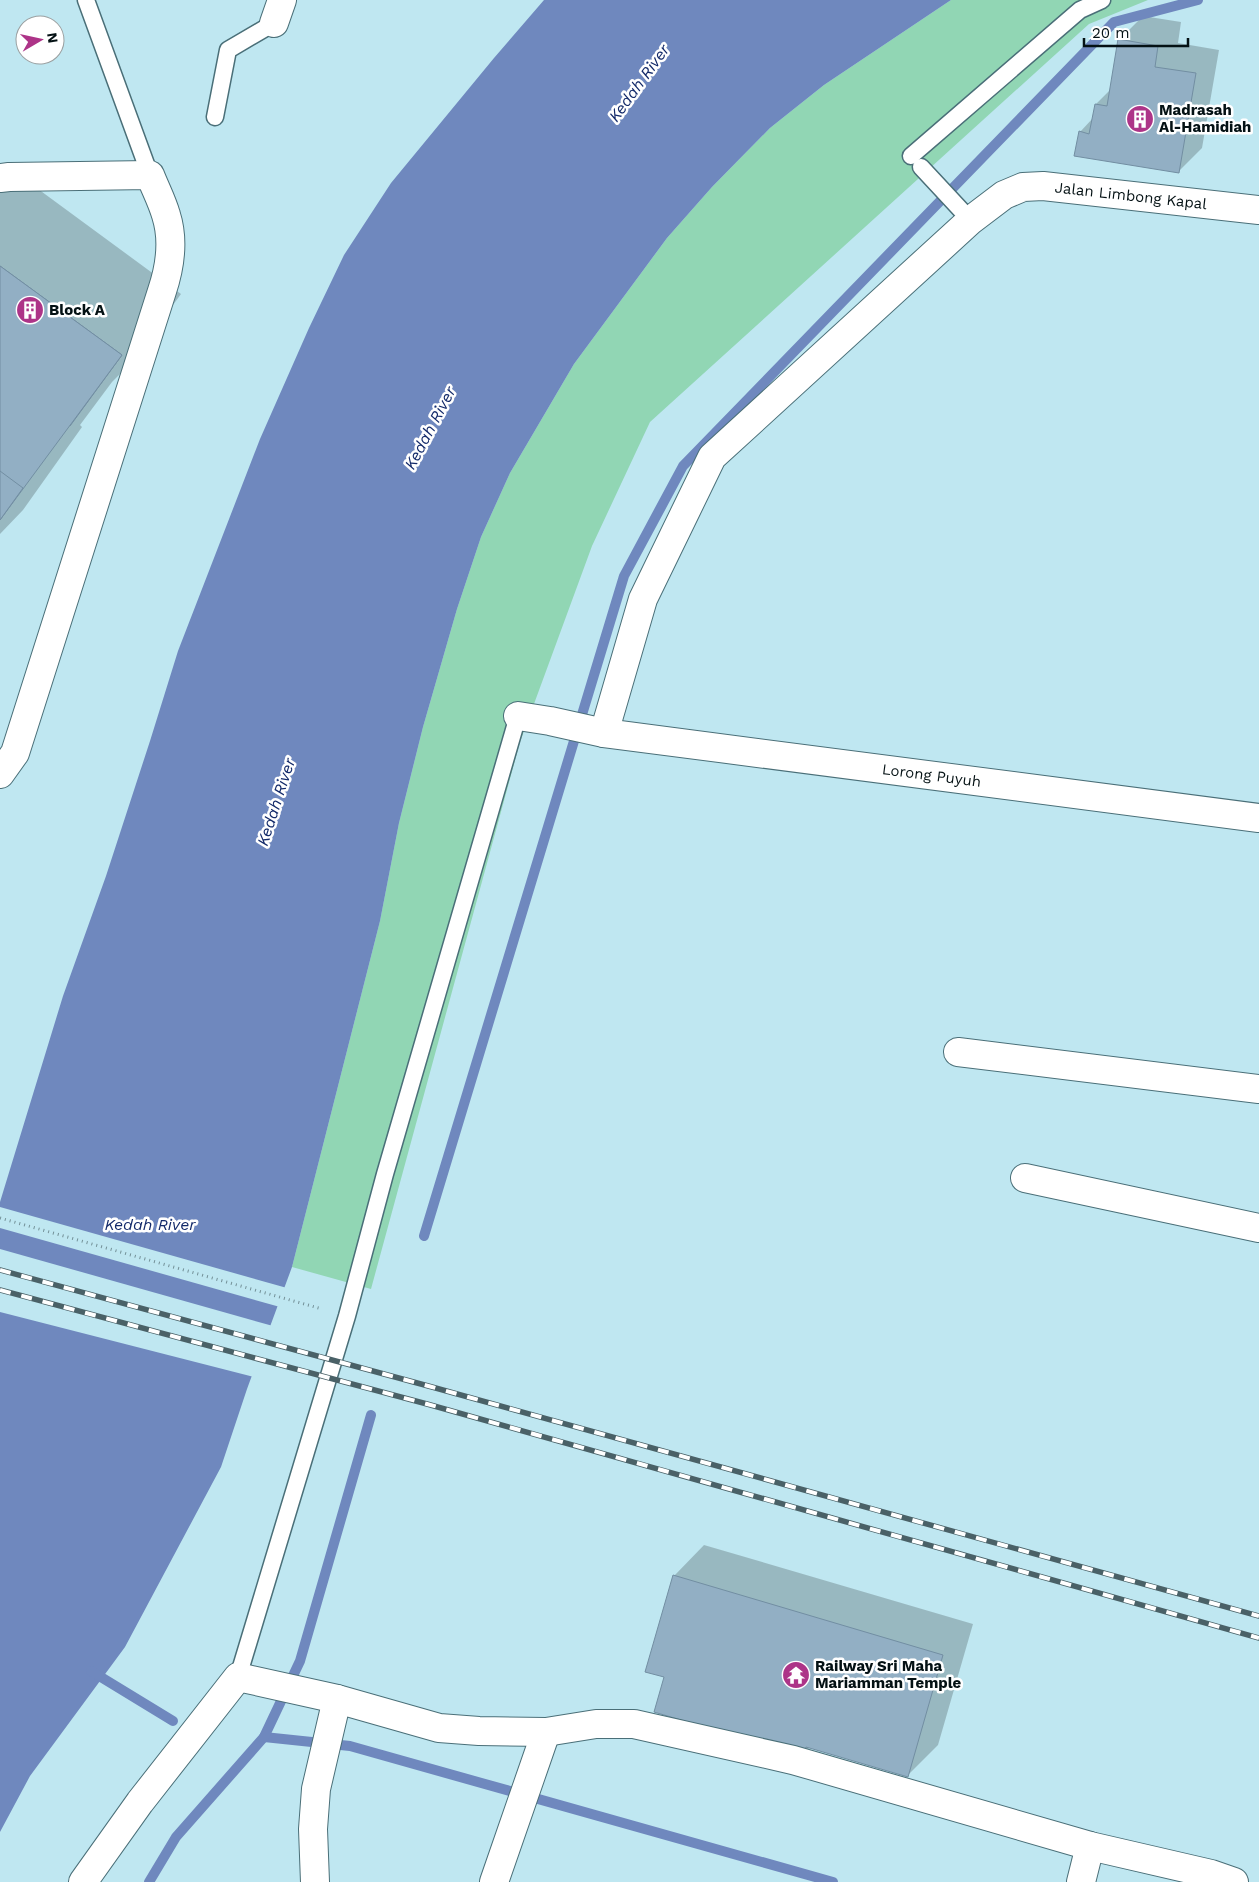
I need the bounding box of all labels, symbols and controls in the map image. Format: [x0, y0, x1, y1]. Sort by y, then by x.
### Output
north arrow [15, 15, 65, 65]
scale bar [1084, 15, 1188, 47]
text: 20 m [1092, 24, 1130, 42]
text: N [44, 32, 62, 44]
water label: Kedah River [605, 40, 674, 125]
place label: Madrasah Al-Hamidiah [1159, 101, 1251, 136]
building icon: Madrasah Al-Hamidiah [1125, 104, 1155, 134]
street label: Jalan Limbong Kapal [1054, 178, 1208, 213]
building icon: Block A [15, 295, 45, 325]
place label: Block A [49, 301, 106, 319]
water label: Kedah River [400, 383, 460, 473]
water label: Kedah River [253, 755, 299, 848]
street label: Lorong Puyuh [881, 760, 982, 791]
water label: Kedah River [104, 1215, 196, 1234]
place label: Railway Sri Maha Mariamman Temple [815, 1657, 962, 1692]
temple icon: Railway Sri Maha Mariamman Temple [781, 1660, 811, 1690]

